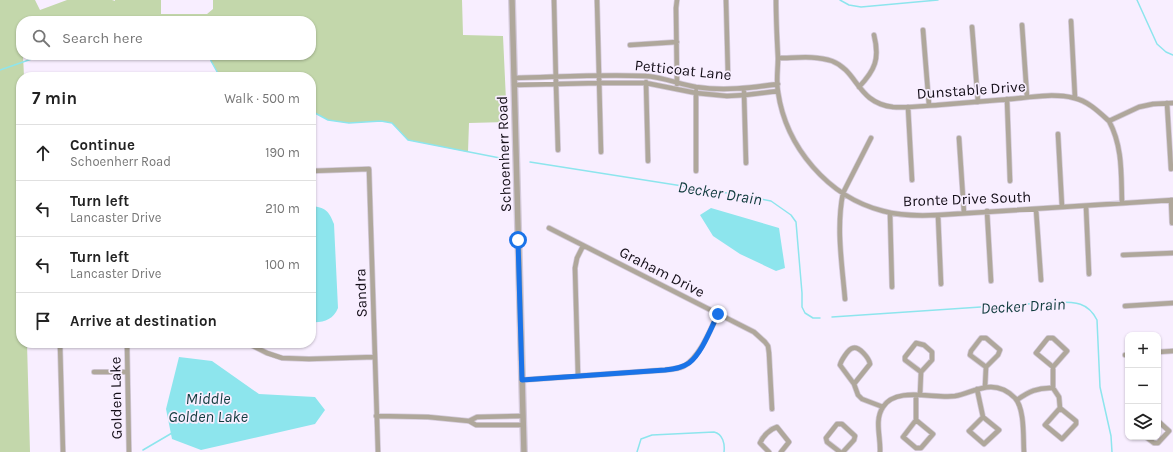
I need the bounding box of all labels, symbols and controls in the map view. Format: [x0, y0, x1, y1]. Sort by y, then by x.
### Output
search box [16, 16, 316, 60]
icon: search [30, 27, 52, 49]
text: Search here [62, 29, 143, 47]
street label: Petticoat Lane [634, 56, 732, 84]
street label: Dunstable Drive [916, 77, 1026, 103]
text: 7 min [32, 88, 77, 108]
text: Walk · 500 m [224, 91, 300, 106]
street label: Schoenherr Road [493, 95, 515, 213]
text: Continue [70, 136, 135, 154]
icon: ahead [32, 142, 54, 164]
text: 190 m [265, 145, 300, 160]
text: Schoenherr Road [70, 154, 171, 169]
water label: Decker Drain [677, 177, 763, 209]
street label: Bronte Drive South [902, 188, 1032, 210]
text: Turn left [70, 192, 129, 210]
icon: left [32, 198, 54, 220]
text: 210 m [265, 201, 300, 216]
text: Lancaster Drive [70, 210, 162, 225]
route start [509, 231, 527, 249]
street label: Graham Drive [616, 243, 708, 301]
text: Turn left [70, 248, 129, 266]
icon: left [32, 254, 54, 276]
text: 100 m [265, 257, 300, 272]
text: Lancaster Drive [70, 266, 162, 281]
street label: Sandra [351, 268, 371, 318]
water label: Decker Drain [980, 294, 1066, 318]
route end [709, 305, 727, 323]
icon: arrive [32, 310, 54, 332]
text: Arrive at destination [70, 312, 217, 330]
map controls [1125, 332, 1161, 440]
button: + [1125, 332, 1161, 368]
street label: Golden Lake [106, 357, 126, 439]
button: − [1125, 368, 1161, 404]
water label: Middle Golden Lake [168, 389, 248, 426]
button: layers [1125, 404, 1161, 440]

